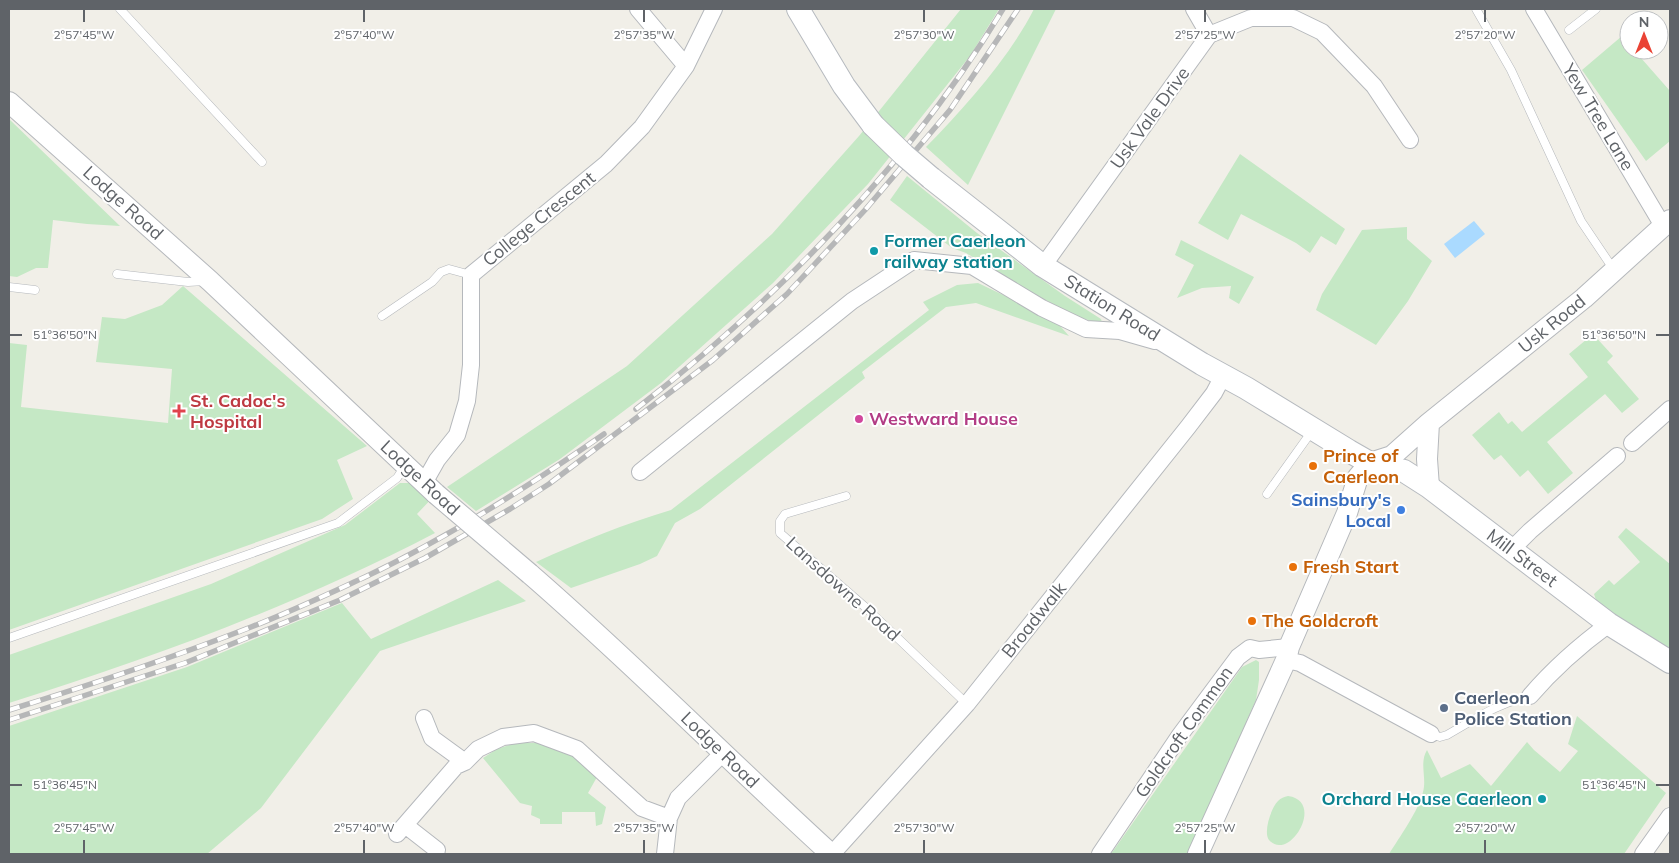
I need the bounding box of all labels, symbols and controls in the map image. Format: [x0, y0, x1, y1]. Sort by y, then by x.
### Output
north arrow [1619, 10, 1669, 60]
text: N [1639, 13, 1649, 31]
text: 2°57'45"W [53, 27, 115, 42]
text: 2°57'40"W [333, 27, 395, 42]
text: 2°57'35"W [613, 27, 675, 42]
text: 2°57'30"W [893, 27, 955, 42]
text: 2°57'25"W [1174, 27, 1236, 42]
text: 2°57'20"W [1454, 27, 1516, 42]
street label: Yew Tree Lane [1557, 58, 1639, 174]
street label: Usk Vale Drive [1105, 62, 1194, 173]
street label: Lodge Road [78, 161, 168, 245]
street label: College Crescent [478, 166, 600, 271]
place label: Former Caerleon railway station [884, 229, 1026, 273]
marker: Former Caerleon railway station [868, 245, 880, 257]
street label: Station Road [1060, 269, 1164, 346]
street label: Usk Road [1513, 289, 1590, 358]
text: 51°36'50"N [33, 327, 97, 342]
text: 51°36'50"N [1582, 327, 1646, 342]
place label: St. Cadoc's Hospital [190, 389, 286, 433]
marker: St. Cadoc's Hospital [172, 404, 186, 418]
place label: Westward House [869, 407, 1018, 430]
marker: Westward House [853, 413, 865, 425]
street label: Lodge Road [376, 435, 465, 520]
place label: Prince of Caerleon [1323, 444, 1399, 488]
marker: Prince of Caerleon [1307, 460, 1319, 472]
place label: Sainsbury's Local [1291, 488, 1391, 532]
marker: Sainsbury's Local [1395, 504, 1407, 516]
street label: Mill Street [1482, 524, 1562, 592]
street label: Lansdowne Road [781, 531, 905, 646]
place label: Fresh Start [1303, 555, 1399, 578]
marker: Fresh Start [1287, 561, 1299, 573]
street label: Broadwalk [996, 577, 1071, 662]
place label: The Goldcroft [1262, 609, 1378, 632]
marker: The Goldcroft [1246, 615, 1258, 627]
street label: Goldcroft Common [1130, 662, 1237, 802]
place label: Caerleon Police Station [1454, 686, 1572, 730]
marker: Caerleon Police Station [1438, 702, 1450, 714]
street label: Lodge Road [676, 707, 764, 793]
text: 51°36'45"N [33, 777, 97, 792]
text: 51°36'45"N [1582, 777, 1646, 792]
place label: Orchard House Caerleon [1321, 787, 1532, 810]
marker: Orchard House Caerleon [1536, 793, 1548, 805]
text: 2°57'45"W [53, 820, 115, 835]
text: 2°57'40"W [333, 820, 395, 835]
text: 2°57'35"W [613, 820, 675, 835]
text: 2°57'30"W [893, 820, 955, 835]
text: 2°57'25"W [1174, 820, 1236, 835]
text: 2°57'20"W [1454, 820, 1516, 835]

